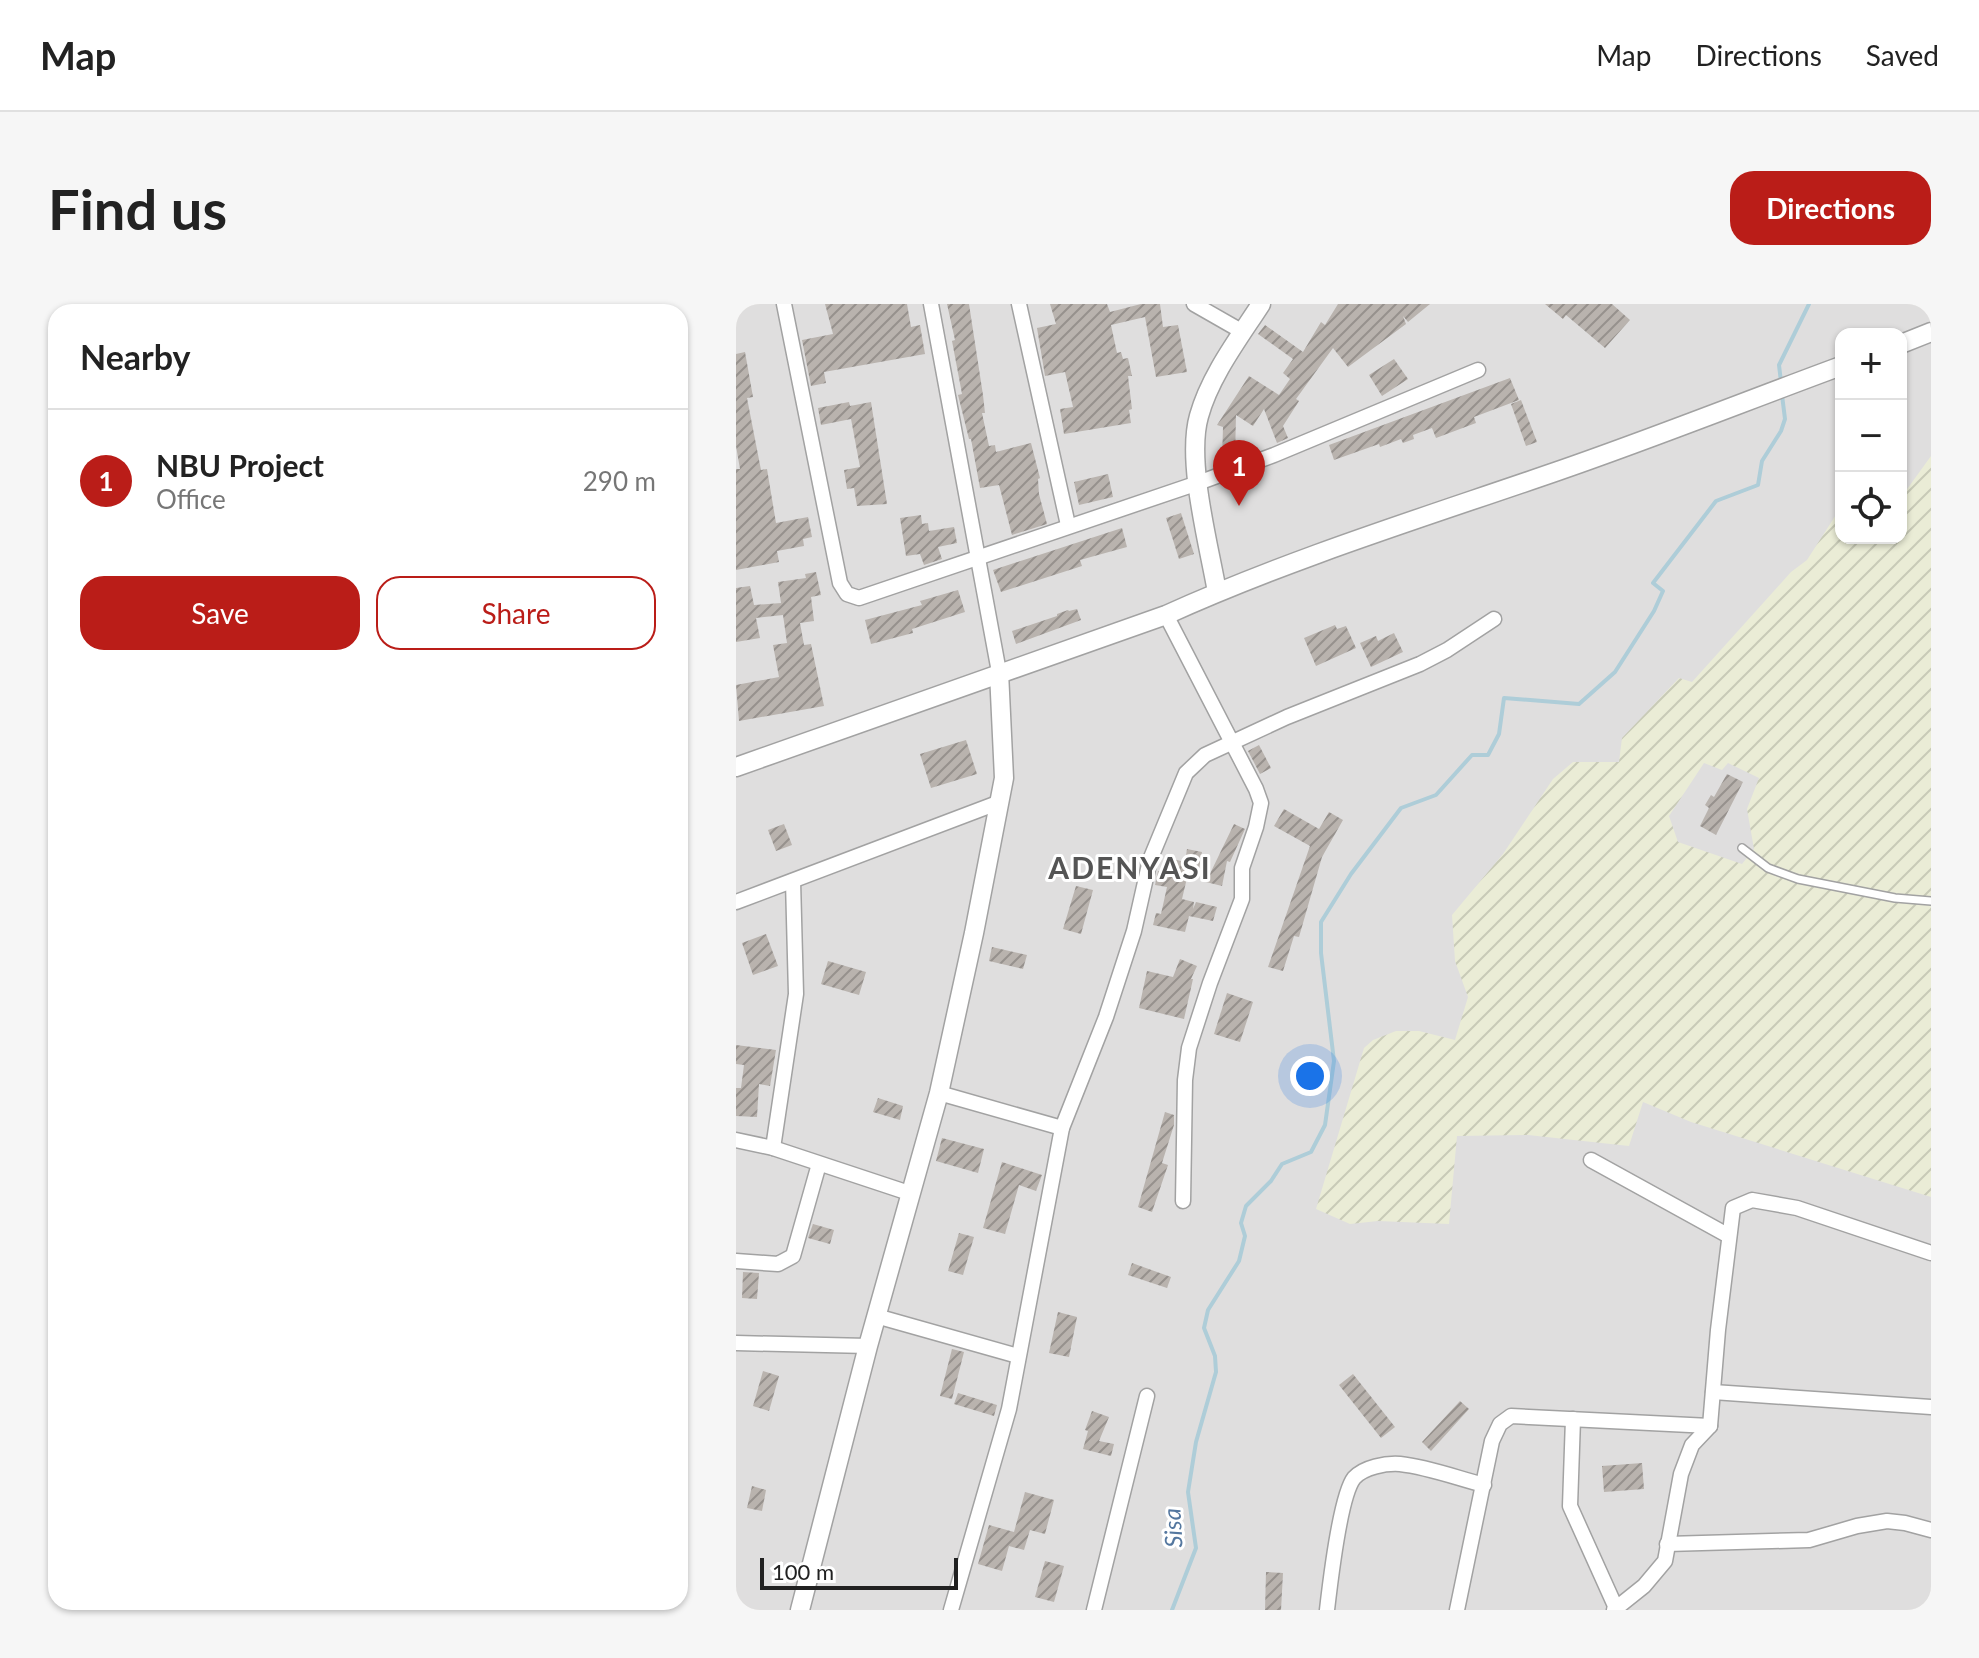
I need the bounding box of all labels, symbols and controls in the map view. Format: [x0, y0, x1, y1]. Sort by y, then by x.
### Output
text: Map [40, 32, 116, 78]
text: Map [1596, 38, 1651, 72]
text: Directions [1695, 38, 1822, 72]
text: Saved [1866, 38, 1939, 72]
button: Directions [1730, 171, 1931, 245]
text: Find us [48, 175, 227, 242]
map controls [1835, 328, 1907, 544]
button: + [1835, 328, 1907, 400]
text: Nearby [80, 336, 191, 377]
button: − [1835, 400, 1907, 472]
pin: 1 [1213, 440, 1265, 506]
text: NBU Project [156, 447, 324, 483]
text: 1 [98, 465, 114, 497]
text: 290 m [583, 465, 656, 497]
button: locate [1835, 472, 1907, 544]
text: Office [156, 483, 226, 515]
button: Save [80, 576, 360, 650]
button: Share [376, 576, 656, 650]
district label: ADENYASI [1047, 849, 1212, 885]
your location [1290, 1056, 1330, 1096]
water label: Sisa [1156, 1508, 1188, 1548]
scale bar [760, 1554, 958, 1590]
text: 100 m [772, 1558, 834, 1585]

